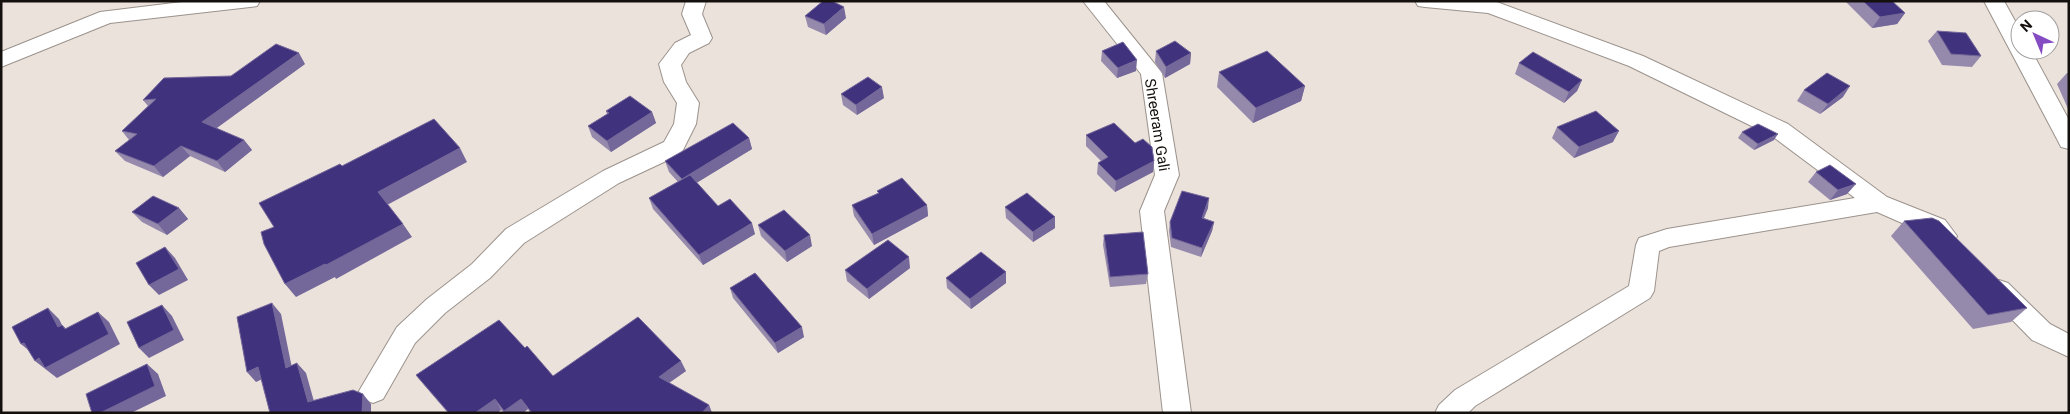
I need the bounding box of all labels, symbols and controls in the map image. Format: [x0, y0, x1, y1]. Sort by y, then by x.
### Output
north arrow [2010, 10, 2060, 60]
text: N [2017, 16, 2035, 35]
street label: Shreeram Gali [1141, 77, 1173, 173]

